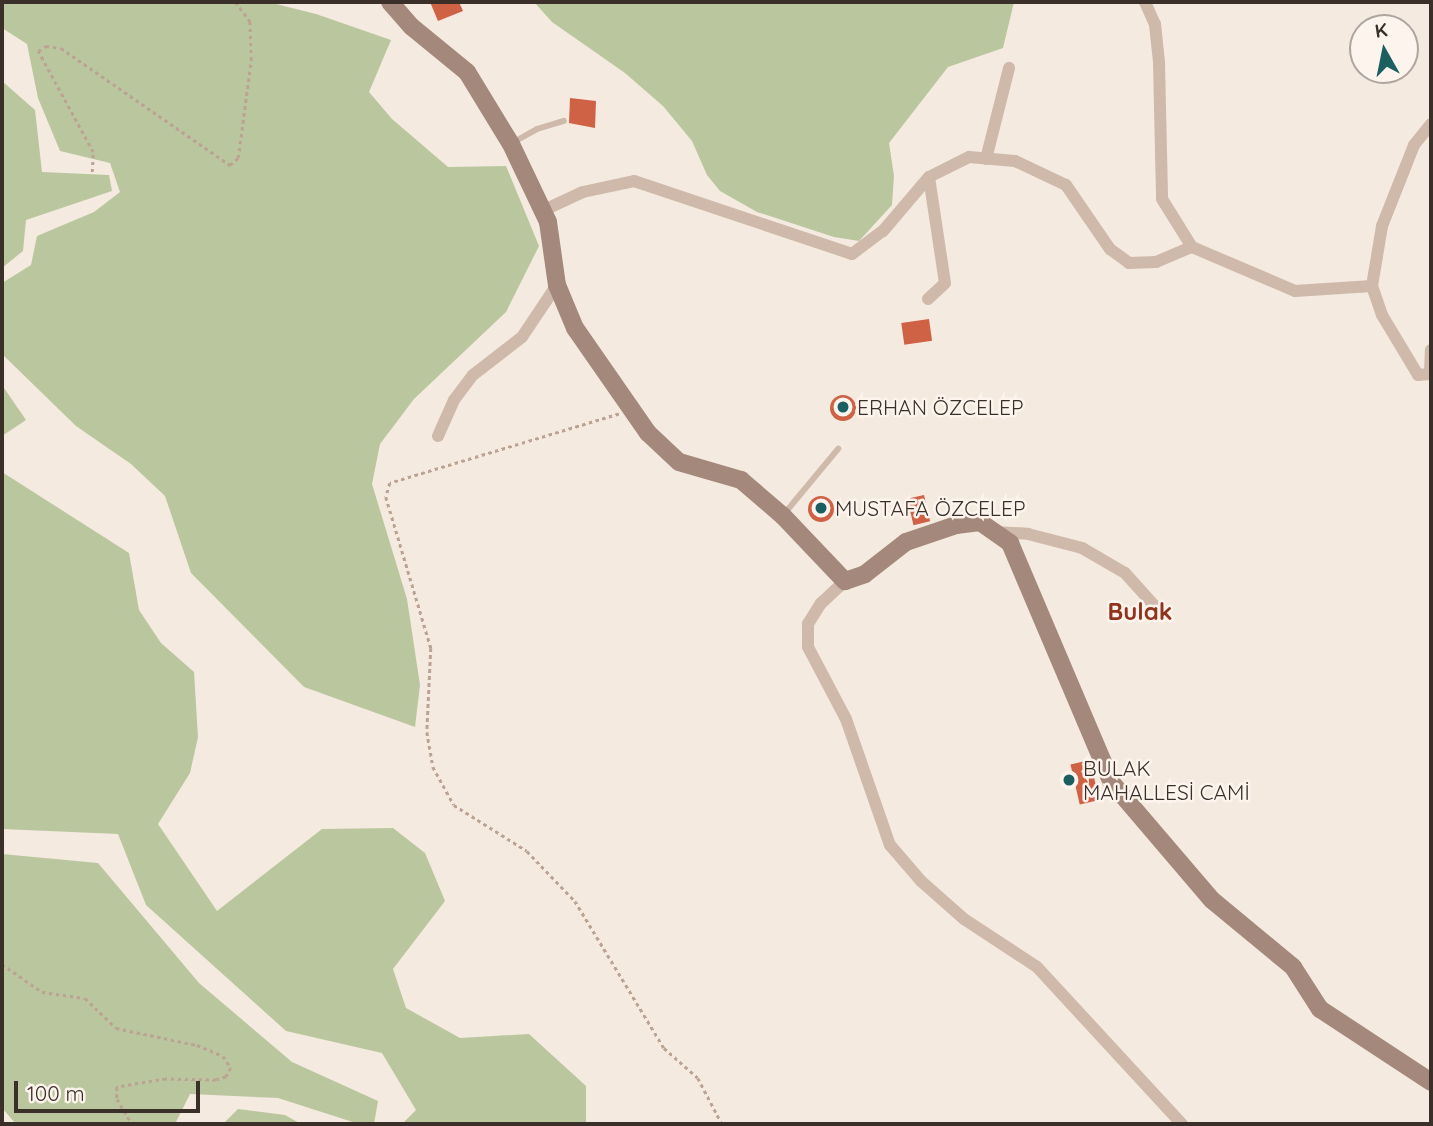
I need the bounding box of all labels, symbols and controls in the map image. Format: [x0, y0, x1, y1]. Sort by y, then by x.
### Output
north arrow [1349, 14, 1419, 84]
text: K [1373, 17, 1389, 43]
place label: ERHAN ÖZCELEP [857, 394, 1023, 420]
marker: ERHAN ÖZCELEP [835, 399, 851, 415]
place label: MUSTAFA ÖZCELEP [835, 495, 1025, 521]
marker: MUSTAFA ÖZCELEP [813, 500, 829, 516]
district label: Bulak [1107, 598, 1173, 626]
place label: BULAK MAHALLESİ CAMİ [1083, 755, 1250, 805]
marker: BULAK MAHALLESİ CAMİ [1061, 772, 1077, 788]
scale bar [18, 1066, 203, 1110]
text: 100 m [27, 1080, 85, 1106]

